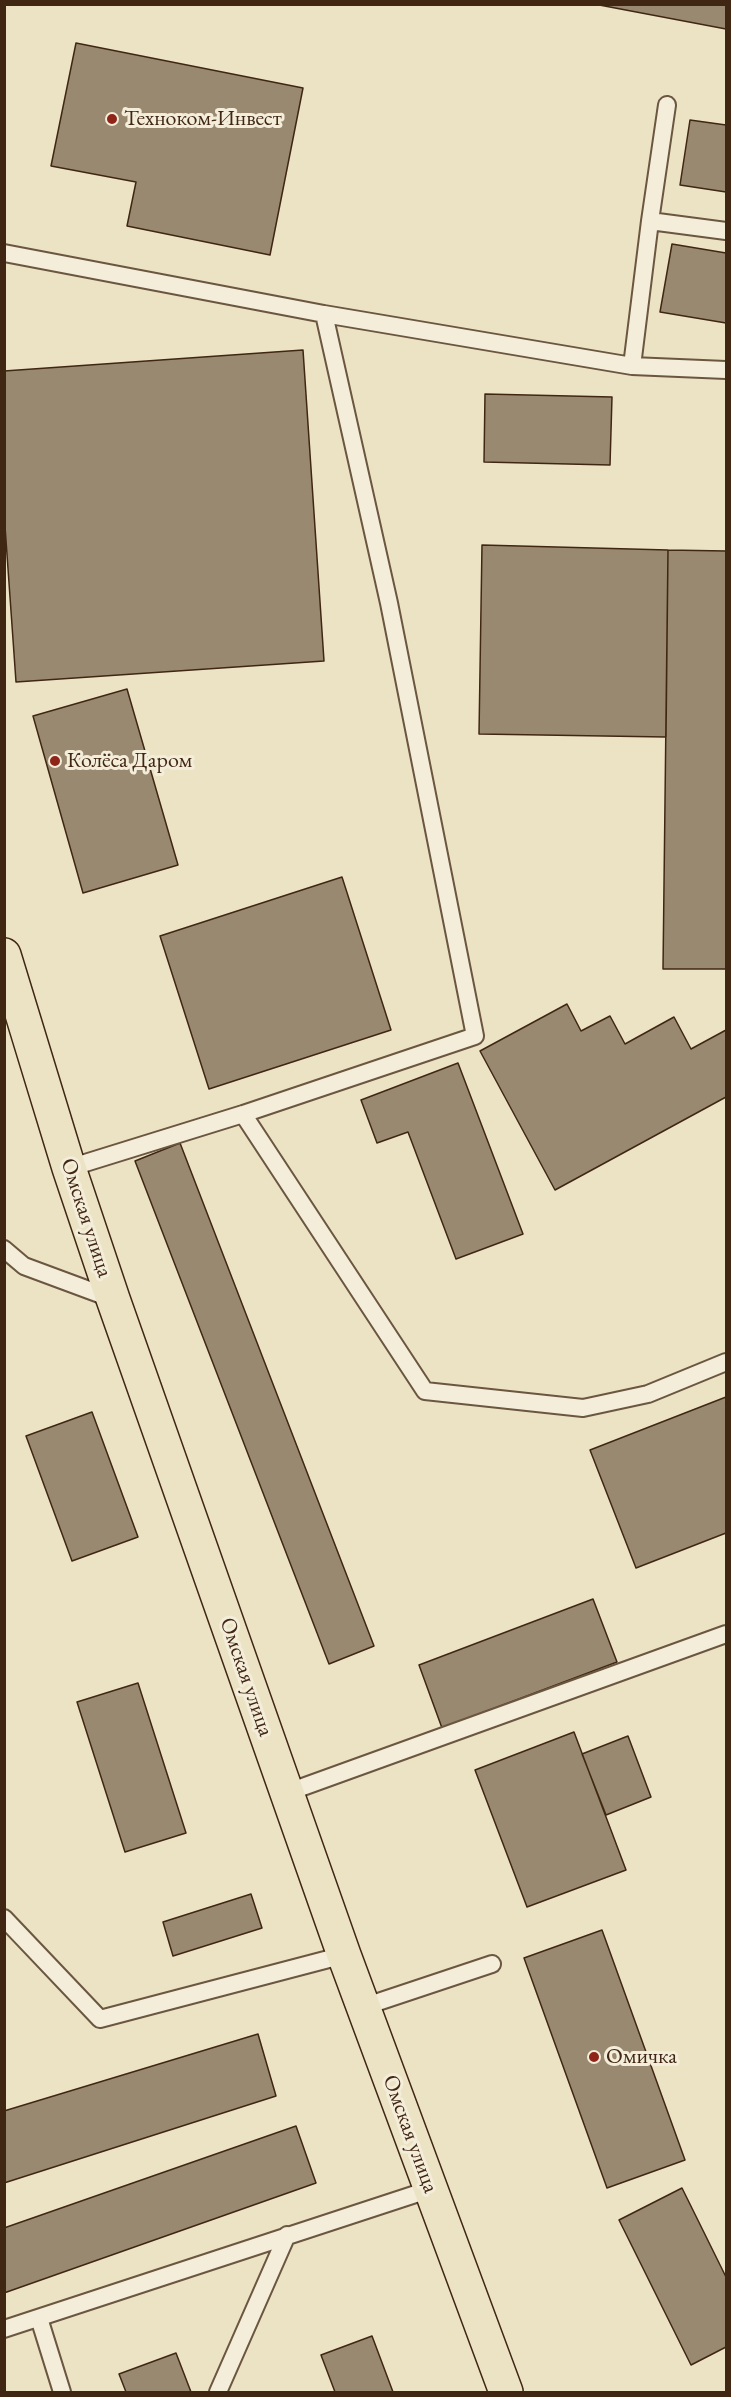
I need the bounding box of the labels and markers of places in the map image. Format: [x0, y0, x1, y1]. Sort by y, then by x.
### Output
place label: Техноком-Инвест [124, 106, 282, 132]
marker: Техноком-Инвест [105, 112, 119, 126]
place label: Колёса Даром [67, 748, 192, 774]
marker: Колёса Даром [48, 754, 62, 768]
place label: Омичка [606, 2044, 677, 2070]
marker: Омичка [587, 2050, 601, 2064]

